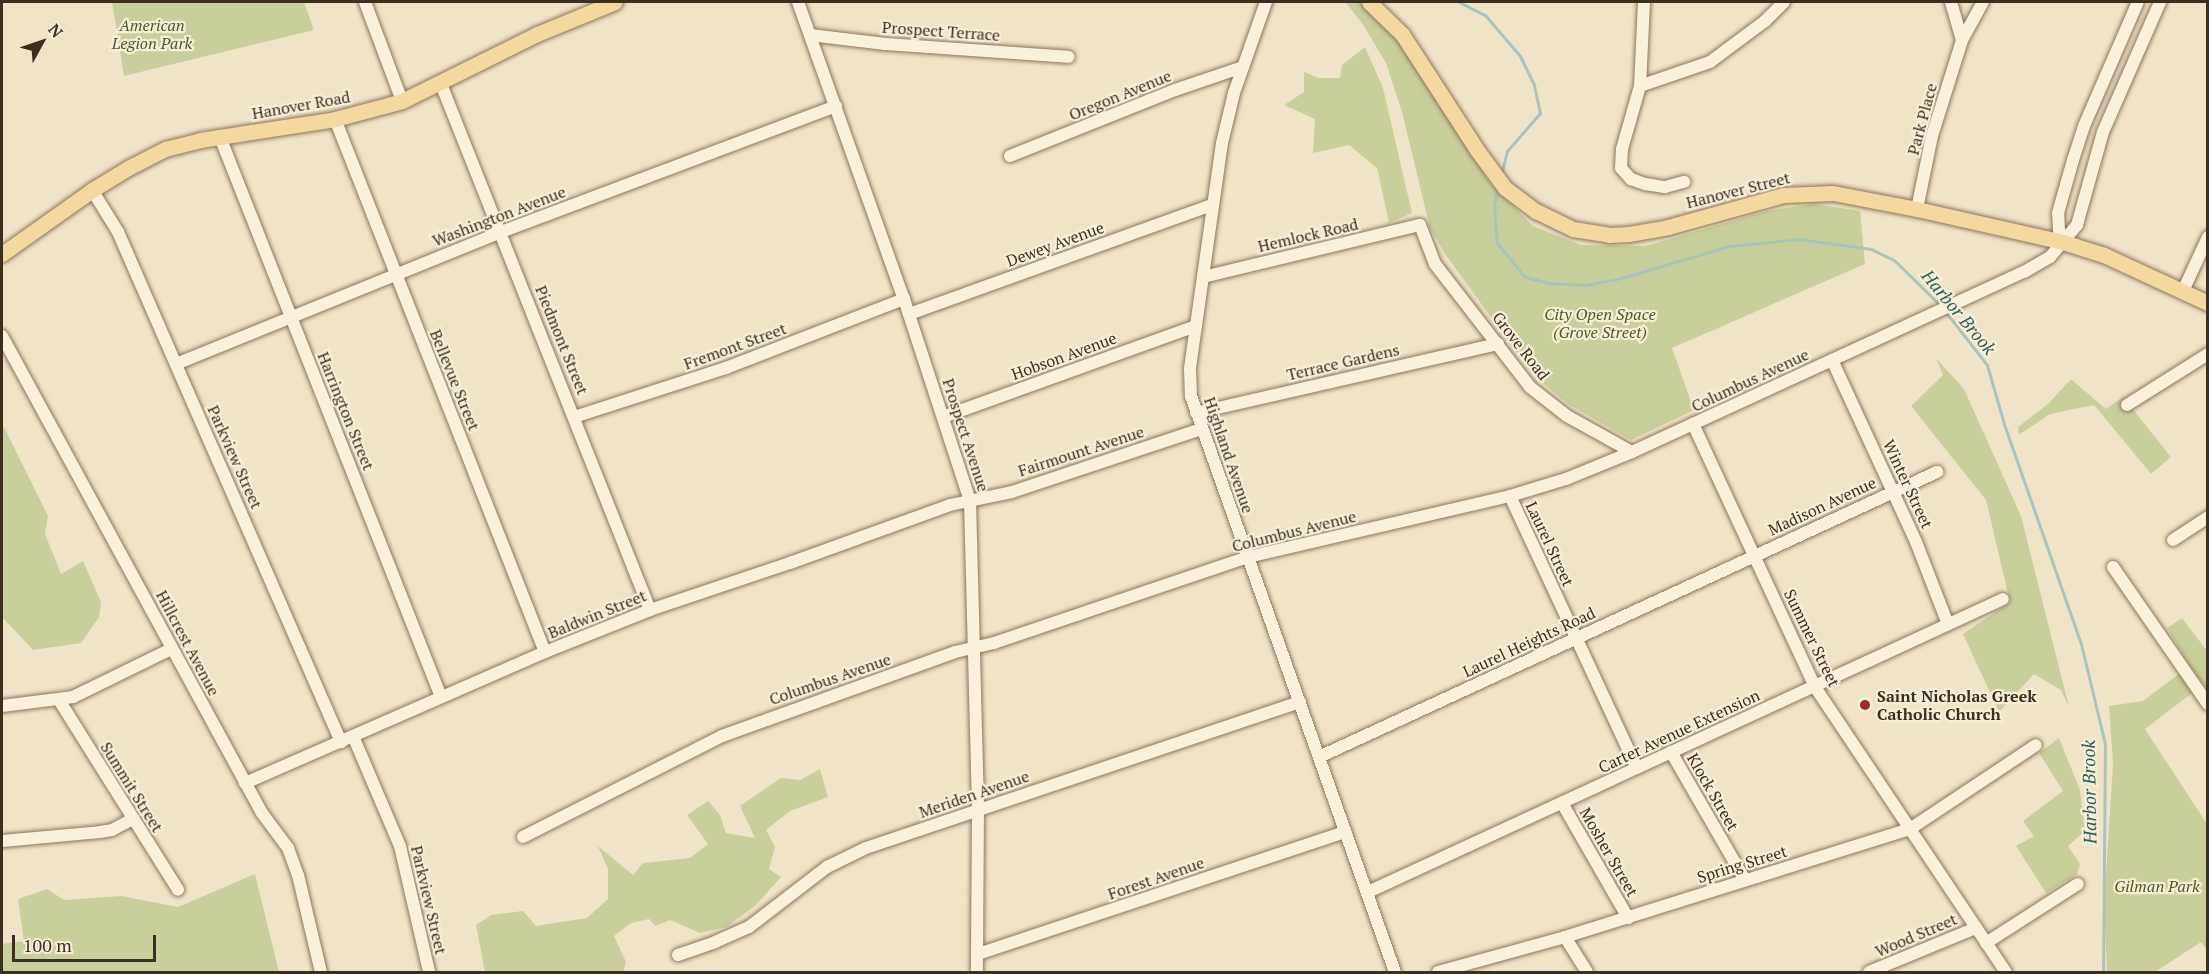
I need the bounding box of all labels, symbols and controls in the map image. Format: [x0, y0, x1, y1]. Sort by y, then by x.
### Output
north arrow [12, 12, 72, 72]
park label: American Legion Park [112, 15, 192, 53]
street label: Prospect Terrace [881, 17, 1001, 45]
text: N [43, 19, 68, 42]
street label: Oregon Avenue [1066, 66, 1174, 124]
street label: Park Place [1903, 81, 1941, 157]
street label: Hanover Road [250, 87, 352, 123]
street label: Hanover Street [1684, 168, 1792, 212]
street label: Washington Avenue [429, 182, 569, 250]
street label: Hemlock Road [1256, 214, 1360, 256]
street label: Dewey Avenue [1003, 217, 1107, 271]
water label: Harbor Brook [1917, 265, 2001, 359]
street label: Piedmont Street [531, 283, 593, 397]
park label: City Open Space (Grove Street) [1544, 304, 1656, 342]
street label: Grove Road [1488, 308, 1554, 384]
street label: Fremont Street [681, 319, 789, 373]
street label: Bellevue Street [426, 327, 484, 433]
street label: Hobson Avenue [1009, 328, 1119, 384]
street label: Terrace Gardens [1285, 340, 1401, 384]
street label: Columbus Avenue [1688, 344, 1812, 416]
street label: Harrington Street [314, 349, 378, 473]
street label: Prospect Avenue [939, 376, 993, 494]
street label: Highland Avenue [1200, 394, 1258, 516]
street label: Parkview Street [204, 402, 266, 512]
street label: Fairmount Avenue [1016, 422, 1146, 480]
street label: Winter Street [1879, 436, 1937, 532]
street label: Madison Avenue [1765, 473, 1879, 539]
street label: Laurel Street [1522, 498, 1578, 590]
street label: Columbus Avenue [1230, 506, 1358, 556]
street label: Baldwin Street [545, 586, 649, 642]
street label: Summer Street [1780, 586, 1844, 690]
street label: Hillcrest Avenue [152, 587, 224, 699]
street label: Laurel Heights Road [1460, 603, 1598, 681]
street label: Columbus Avenue [767, 649, 893, 709]
street label: Carter Avenue Extension [1595, 685, 1763, 777]
place label: Saint Nicholas Greek Catholic Church [1877, 686, 2037, 724]
marker: Saint Nicholas Greek Catholic Church [1858, 698, 1872, 712]
street label: Summit Street [97, 738, 167, 836]
water label: Harbor Brook [2077, 740, 2101, 844]
street label: Klock Street [1683, 750, 1743, 834]
street label: Meriden Avenue [916, 766, 1032, 822]
street label: Mosher Street [1576, 804, 1642, 900]
street label: Spring Street [1695, 841, 1789, 887]
street label: Parkview Street [407, 844, 451, 956]
street label: Forest Avenue [1105, 853, 1207, 903]
park label: Gilman Park [2114, 876, 2200, 896]
street label: Wood Street [1872, 909, 1960, 961]
scale bar [15, 923, 159, 961]
text: 100 m [23, 933, 72, 957]

